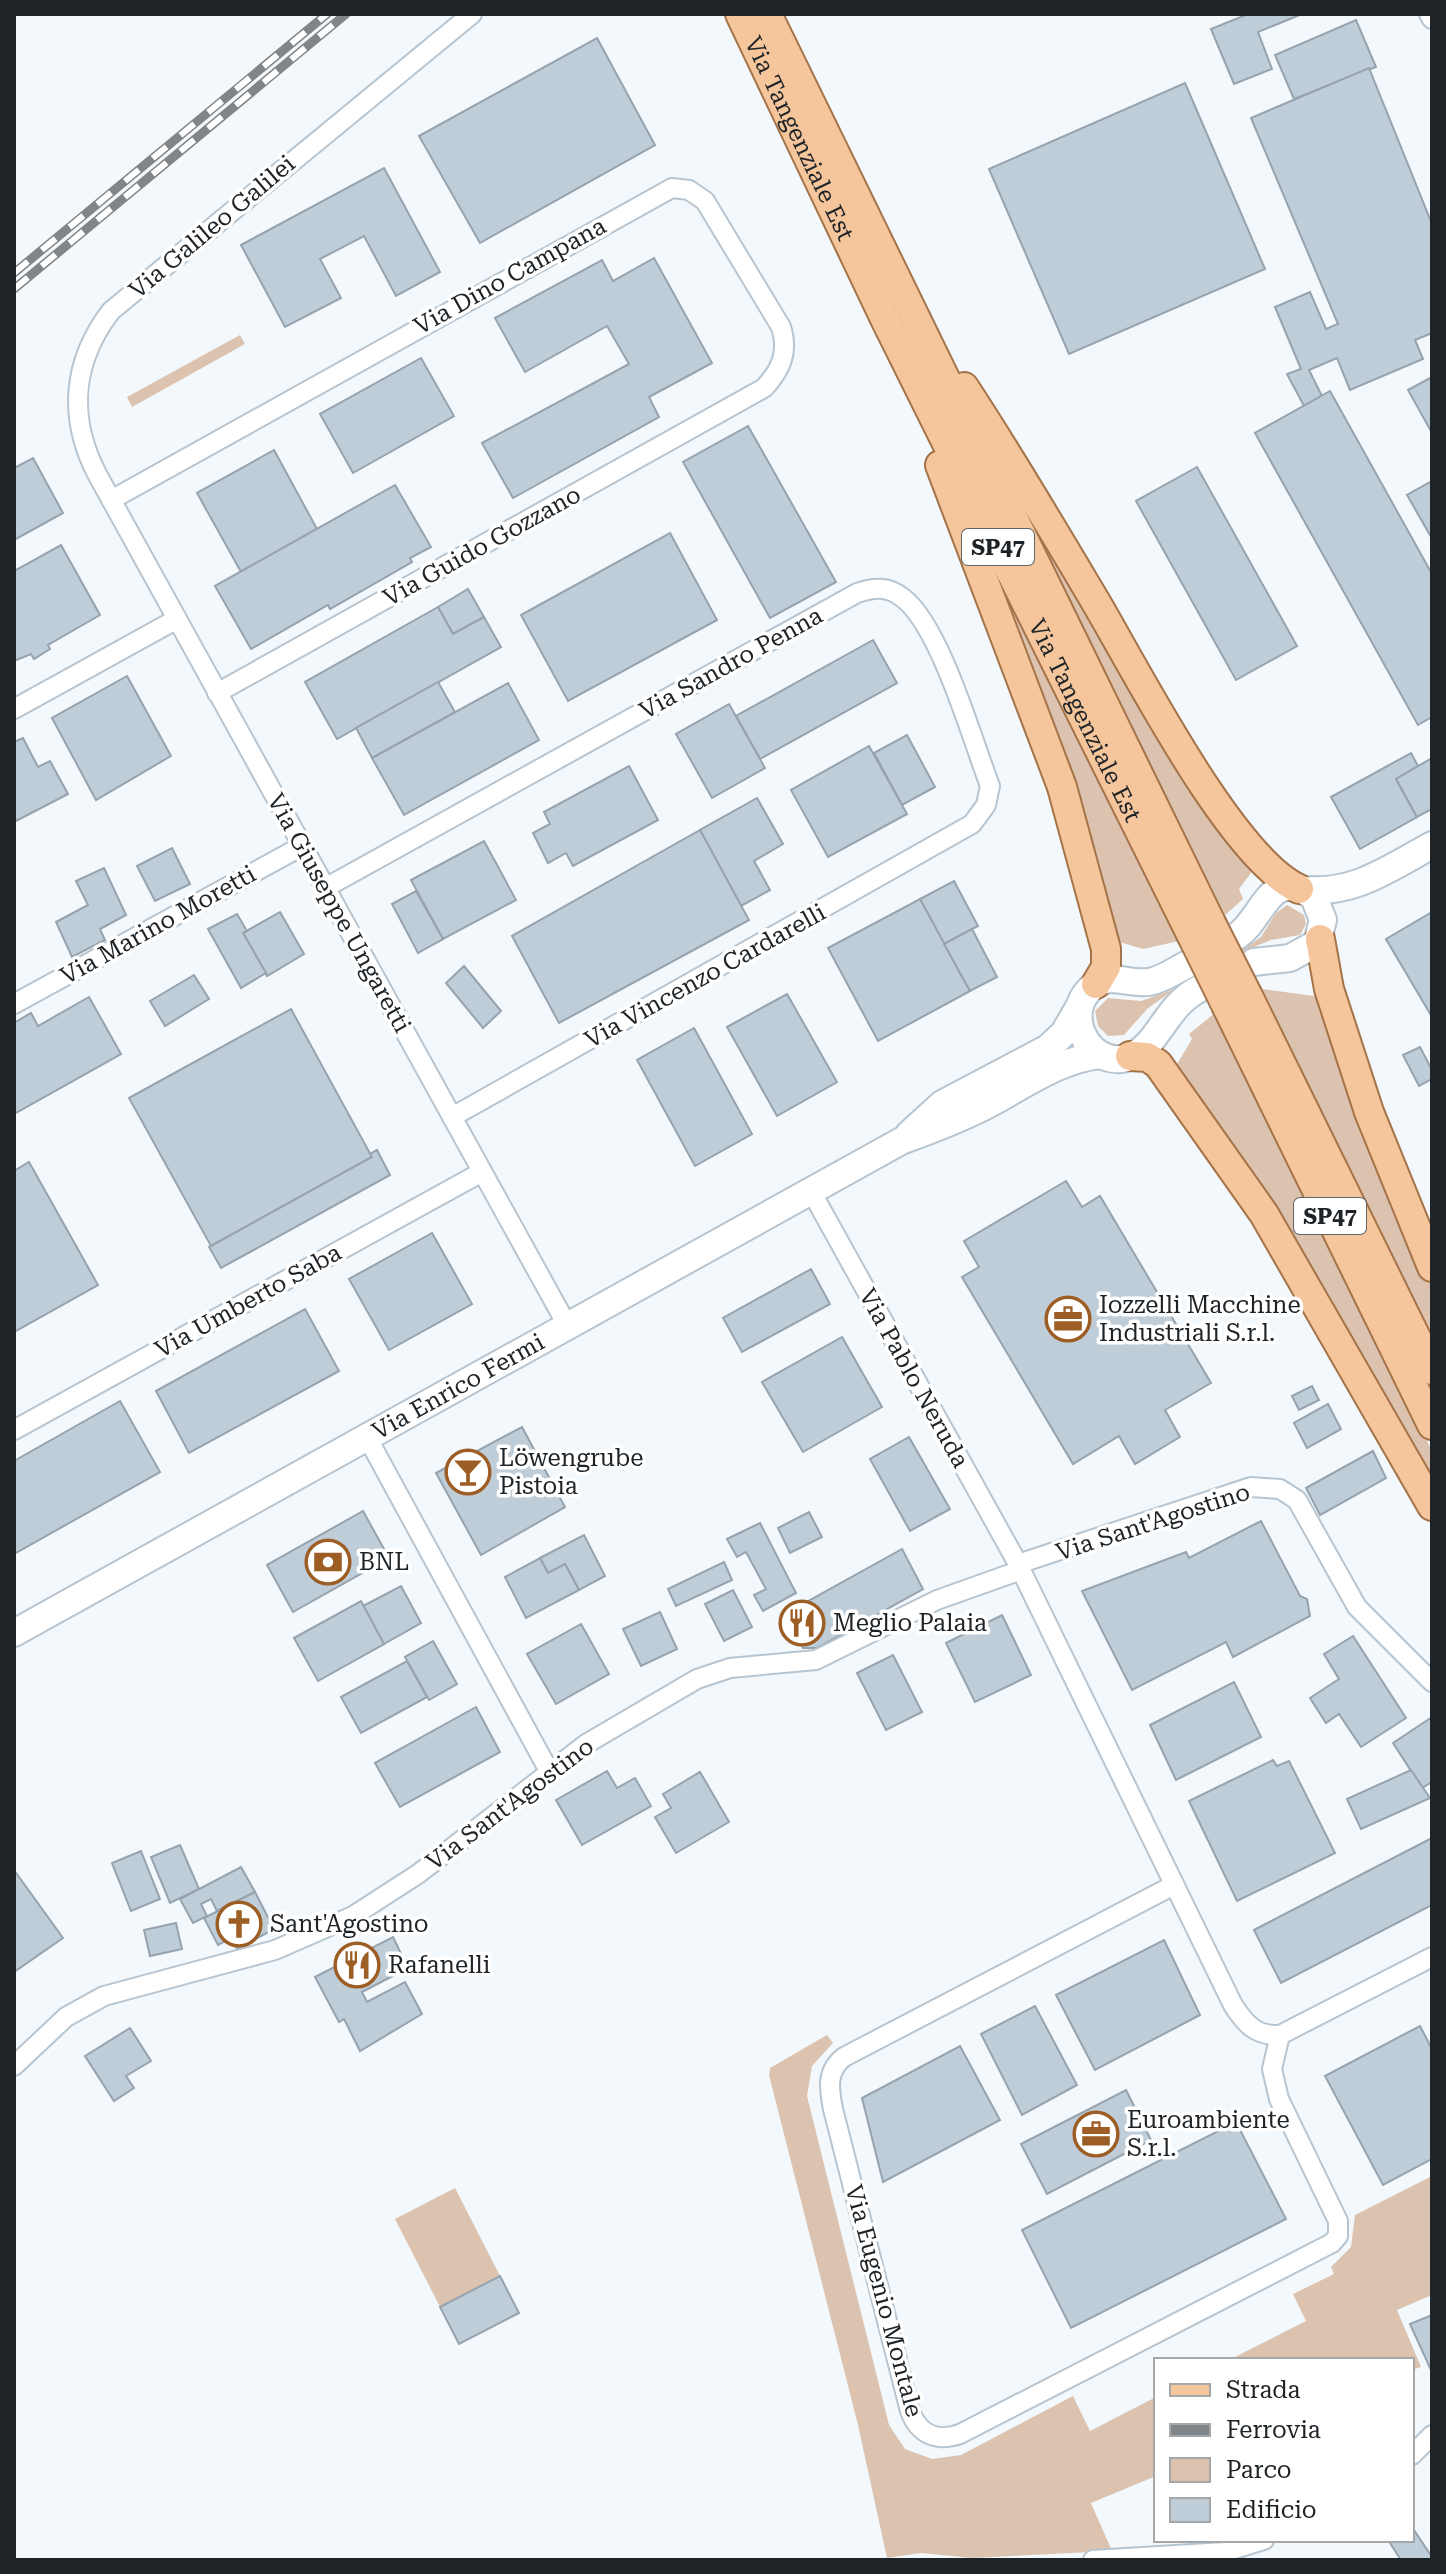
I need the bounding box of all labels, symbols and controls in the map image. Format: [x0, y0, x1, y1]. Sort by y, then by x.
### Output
street label: Via Tangenziale Est [739, 32, 860, 245]
street label: Via Galileo Galilei [124, 149, 301, 304]
street label: Via Dino Campana [409, 212, 611, 340]
street label: Via Guido Gozzano [378, 480, 586, 612]
road number: SP47 [962, 529, 1034, 565]
street label: Via Sandro Penna [635, 601, 827, 725]
street label: Via Tangenziale Est [1023, 614, 1147, 826]
street label: Via Giuseppe Ungaretti [262, 789, 417, 1038]
street label: Via Marino Moretti [55, 860, 261, 990]
street label: Via Vincenzo Cardarelli [580, 898, 831, 1054]
road number: SP47 [1294, 1198, 1366, 1234]
street label: Via Umberto Saba [150, 1238, 346, 1364]
street label: Via Pablo Neruda [853, 1284, 975, 1472]
place label: Iozzelli Macchine Industriali S.r.l. [1099, 1291, 1301, 1347]
office icon: Iozzelli Macchine Industriali S.r.l. [1044, 1295, 1092, 1343]
street label: Via Enrico Fermi [367, 1328, 549, 1445]
place label: Löwengrube Pistoia [499, 1444, 643, 1500]
bar icon: Löwengrube Pistoia [444, 1448, 492, 1496]
street label: Via Sant'Agostino [1053, 1477, 1253, 1567]
bank icon: BNL [304, 1538, 352, 1586]
place label: BNL [359, 1548, 409, 1576]
restaurant icon: Meglio Palaia [778, 1599, 826, 1647]
place label: Meglio Palaia [833, 1609, 987, 1637]
street label: Via Sant'Agostino [421, 1732, 599, 1876]
church icon: Sant'Agostino [215, 1900, 263, 1948]
place label: Sant'Agostino [270, 1910, 429, 1938]
restaurant icon: Rafanelli [333, 1941, 381, 1989]
place label: Rafanelli [388, 1951, 491, 1979]
place label: Euroambiente S.r.l. [1127, 2106, 1290, 2162]
office icon: Euroambiente S.r.l. [1072, 2110, 1120, 2158]
street label: Via Eugenio Montale [840, 2182, 928, 2420]
legend [1154, 2358, 1414, 2542]
text: Strada [1226, 2376, 1301, 2404]
text: Ferrovia [1226, 2416, 1321, 2444]
text: Parco [1226, 2456, 1292, 2484]
text: Edificio [1226, 2496, 1317, 2524]

